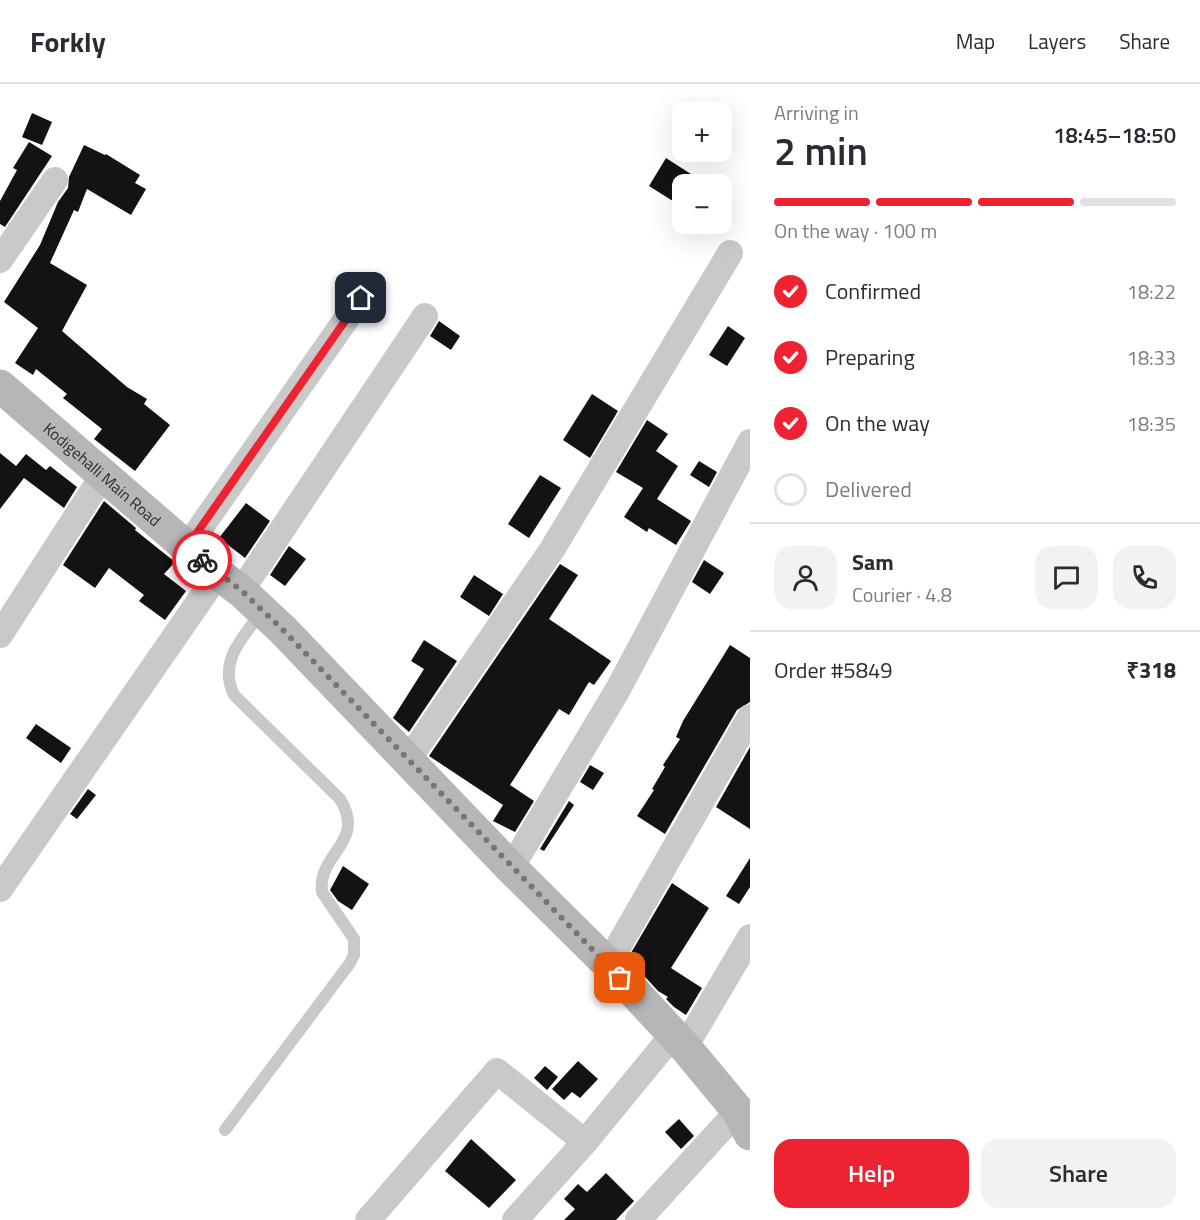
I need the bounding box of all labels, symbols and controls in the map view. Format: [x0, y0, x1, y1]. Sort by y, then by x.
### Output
text: Forkly [30, 20, 106, 63]
text: Map [956, 25, 995, 57]
text: Layers [1028, 25, 1086, 57]
text: Share [1119, 25, 1170, 57]
text: Arriving in [774, 97, 859, 128]
map controls [672, 102, 732, 234]
button: + [672, 102, 732, 162]
text: 18:45–18:50 [1053, 118, 1176, 152]
text: 2 min [774, 121, 868, 180]
button: − [672, 174, 732, 234]
text: On the way · 100 m [774, 215, 937, 246]
pin [335, 272, 386, 323]
text: Confirmed [825, 274, 921, 308]
icon: check [774, 275, 807, 308]
text: 18:22 [1127, 276, 1176, 307]
icon: home [344, 281, 377, 314]
text: Preparing [825, 340, 915, 374]
icon: check [774, 341, 807, 374]
text: 18:33 [1127, 342, 1176, 373]
text: On the way [825, 406, 930, 440]
icon: check [774, 407, 807, 440]
text: 18:35 [1127, 408, 1176, 439]
street label: Kodigehalli Main Road [38, 417, 166, 532]
text: Delivered [825, 472, 912, 506]
courier [172, 530, 232, 590]
icon: bike [186, 544, 219, 577]
text: Sam [852, 545, 894, 579]
button: person [774, 546, 837, 609]
button: chat [1035, 546, 1098, 609]
button: phone [1113, 546, 1176, 609]
text: Courier · 4.8 [852, 579, 952, 610]
text: Order #5849 [774, 653, 893, 687]
text: ₹318 [1126, 653, 1176, 687]
pin [594, 952, 645, 1003]
icon: bag [603, 961, 636, 994]
button: Help [774, 1139, 969, 1208]
button: Share [981, 1139, 1176, 1208]

